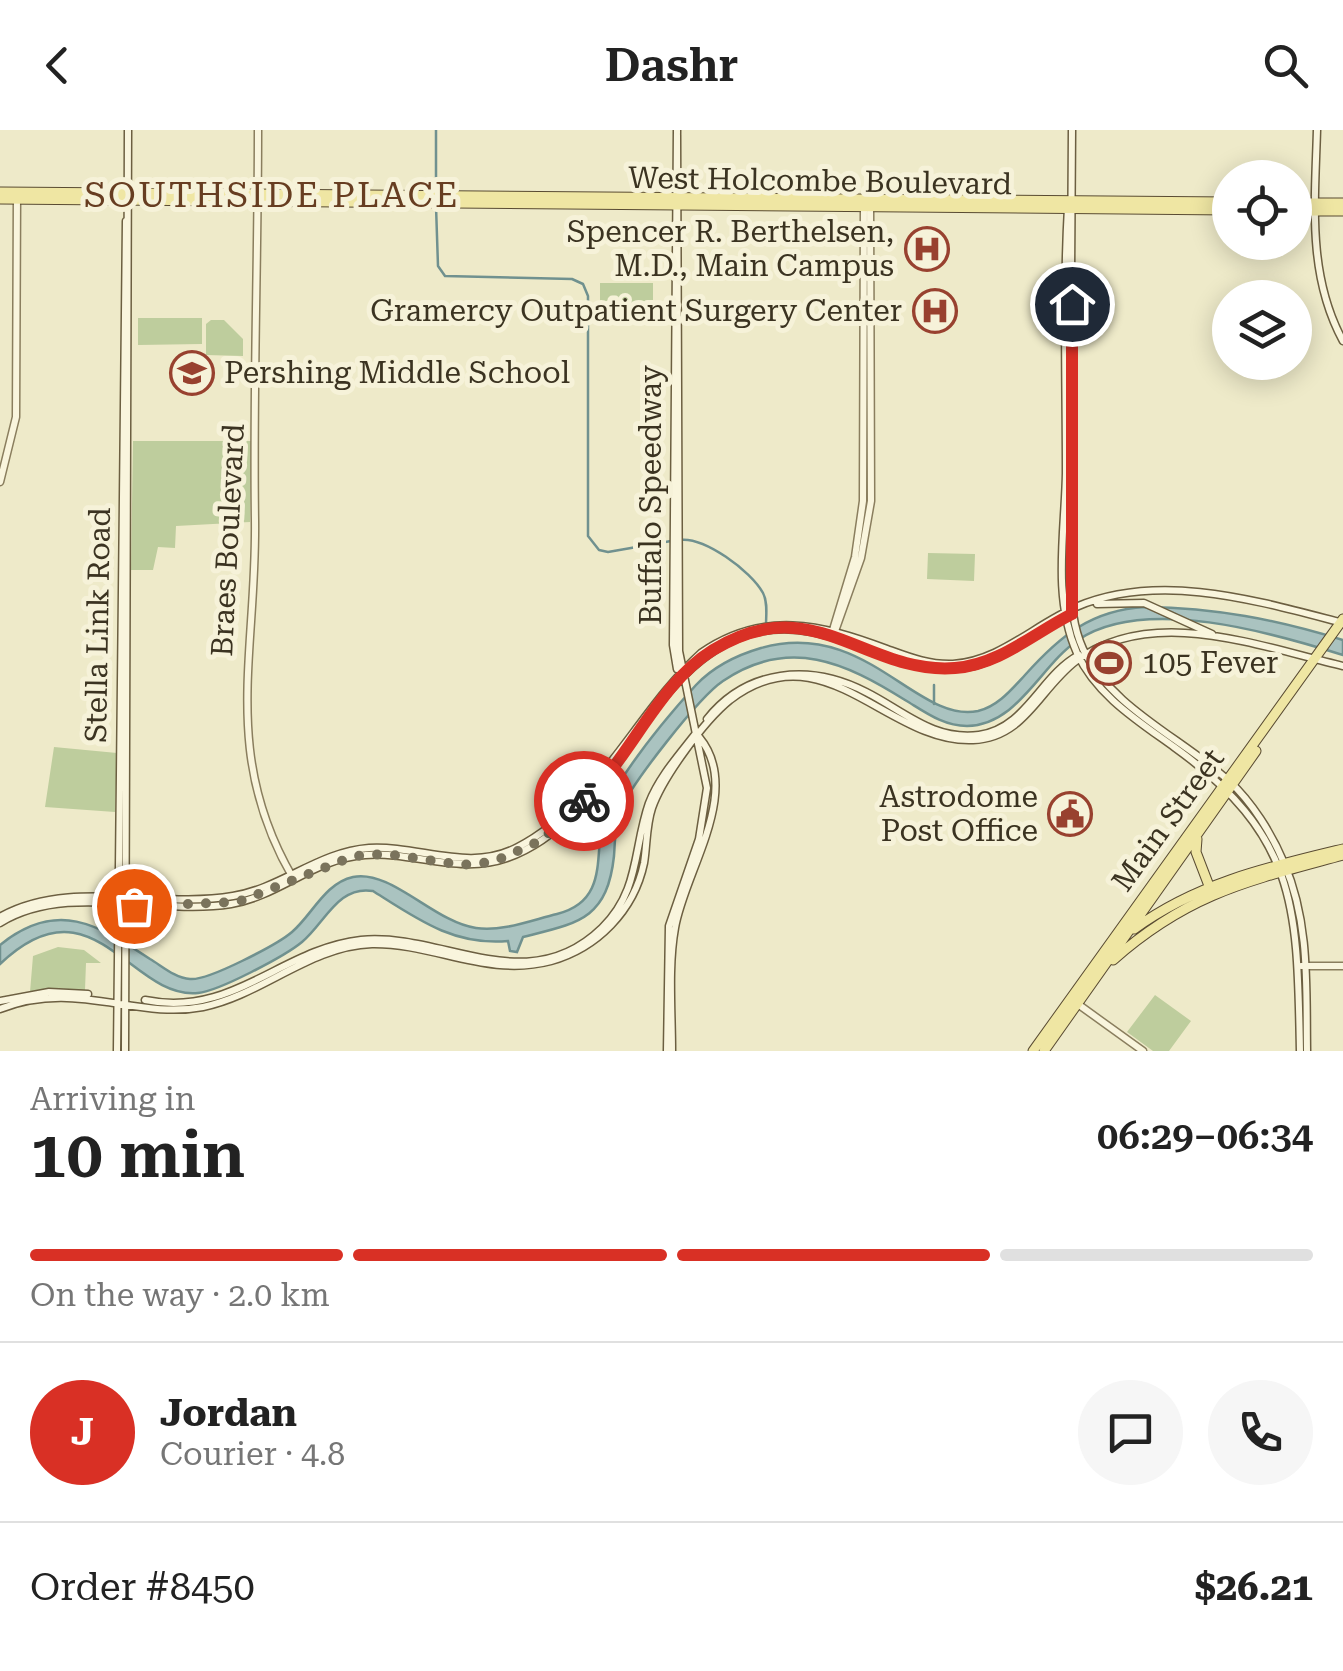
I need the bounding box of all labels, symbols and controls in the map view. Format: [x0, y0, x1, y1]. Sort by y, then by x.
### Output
icon: back [30, 38, 85, 93]
icon: search [1258, 38, 1313, 93]
text: Dashr [605, 39, 738, 92]
street label: West Holcombe Boulevard [628, 160, 1012, 201]
map controls [1212, 160, 1312, 380]
button: locate [1212, 160, 1312, 260]
district label: SOUTHSIDE PLACE [84, 175, 460, 216]
place label: Spencer R. Berthelsen, M.D., Main Campus [567, 214, 894, 283]
hospital icon: Spencer R. Berthelsen, M.D., Main Campus [904, 226, 950, 272]
pin [1030, 262, 1115, 347]
icon: home [1045, 277, 1100, 332]
button: layers [1212, 280, 1312, 380]
hospital icon: Gramercy Outpatient Surgery Center [912, 288, 958, 334]
place label: Gramercy Outpatient Surgery Center [370, 293, 902, 328]
school or university icon: Pershing Middle School [169, 350, 215, 396]
place label: Pershing Middle School [224, 355, 570, 390]
street label: Buffalo Speedway [633, 365, 668, 625]
street label: Braes Boulevard [204, 422, 251, 657]
street label: Stella Link Road [78, 507, 117, 743]
sports icon: 105 Fever [1086, 640, 1132, 686]
place label: 105 Fever [1142, 645, 1278, 680]
street label: Main Street [1104, 742, 1231, 898]
courier [534, 751, 634, 851]
icon: bike [557, 774, 612, 829]
place label: Astrodome Post Office [879, 779, 1038, 848]
public building icon: Astrodome Post Office [1047, 791, 1093, 837]
pin [92, 864, 177, 949]
icon: bag [107, 879, 162, 934]
text: Arriving in [30, 1080, 195, 1118]
text: 06:29–06:34 [1097, 1114, 1313, 1158]
text: 10 min [30, 1117, 245, 1193]
text: On the way · 2.0 km [30, 1276, 330, 1314]
button: chat [1078, 1380, 1183, 1485]
button: phone [1208, 1380, 1313, 1485]
text: Jordan [160, 1391, 297, 1435]
text: J [71, 1410, 94, 1454]
text: Courier · 4.8 [160, 1435, 345, 1473]
text: Order #8450 [30, 1565, 255, 1609]
text: $26.21 [1195, 1565, 1313, 1609]

